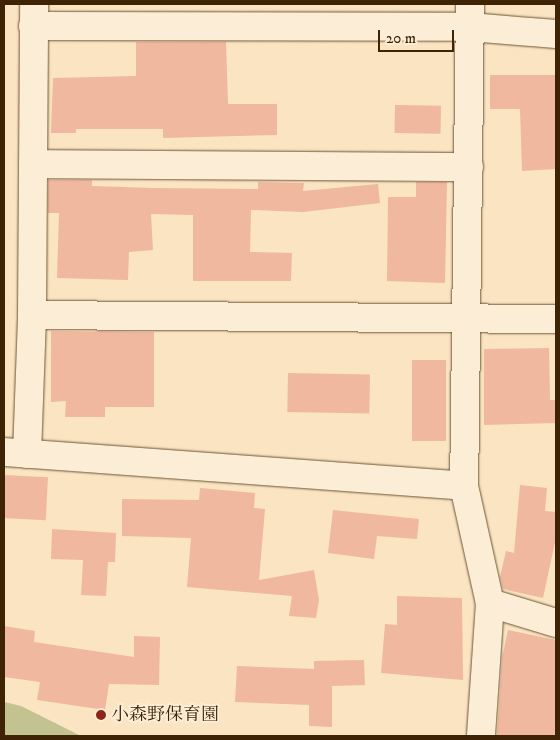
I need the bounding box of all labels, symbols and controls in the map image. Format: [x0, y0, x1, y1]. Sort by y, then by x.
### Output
scale bar [380, 20, 456, 52]
text: 20 m [386, 29, 416, 48]
place label: 小森野保育園 [111, 704, 219, 726]
marker: 小森野保育園 [95, 709, 107, 721]

